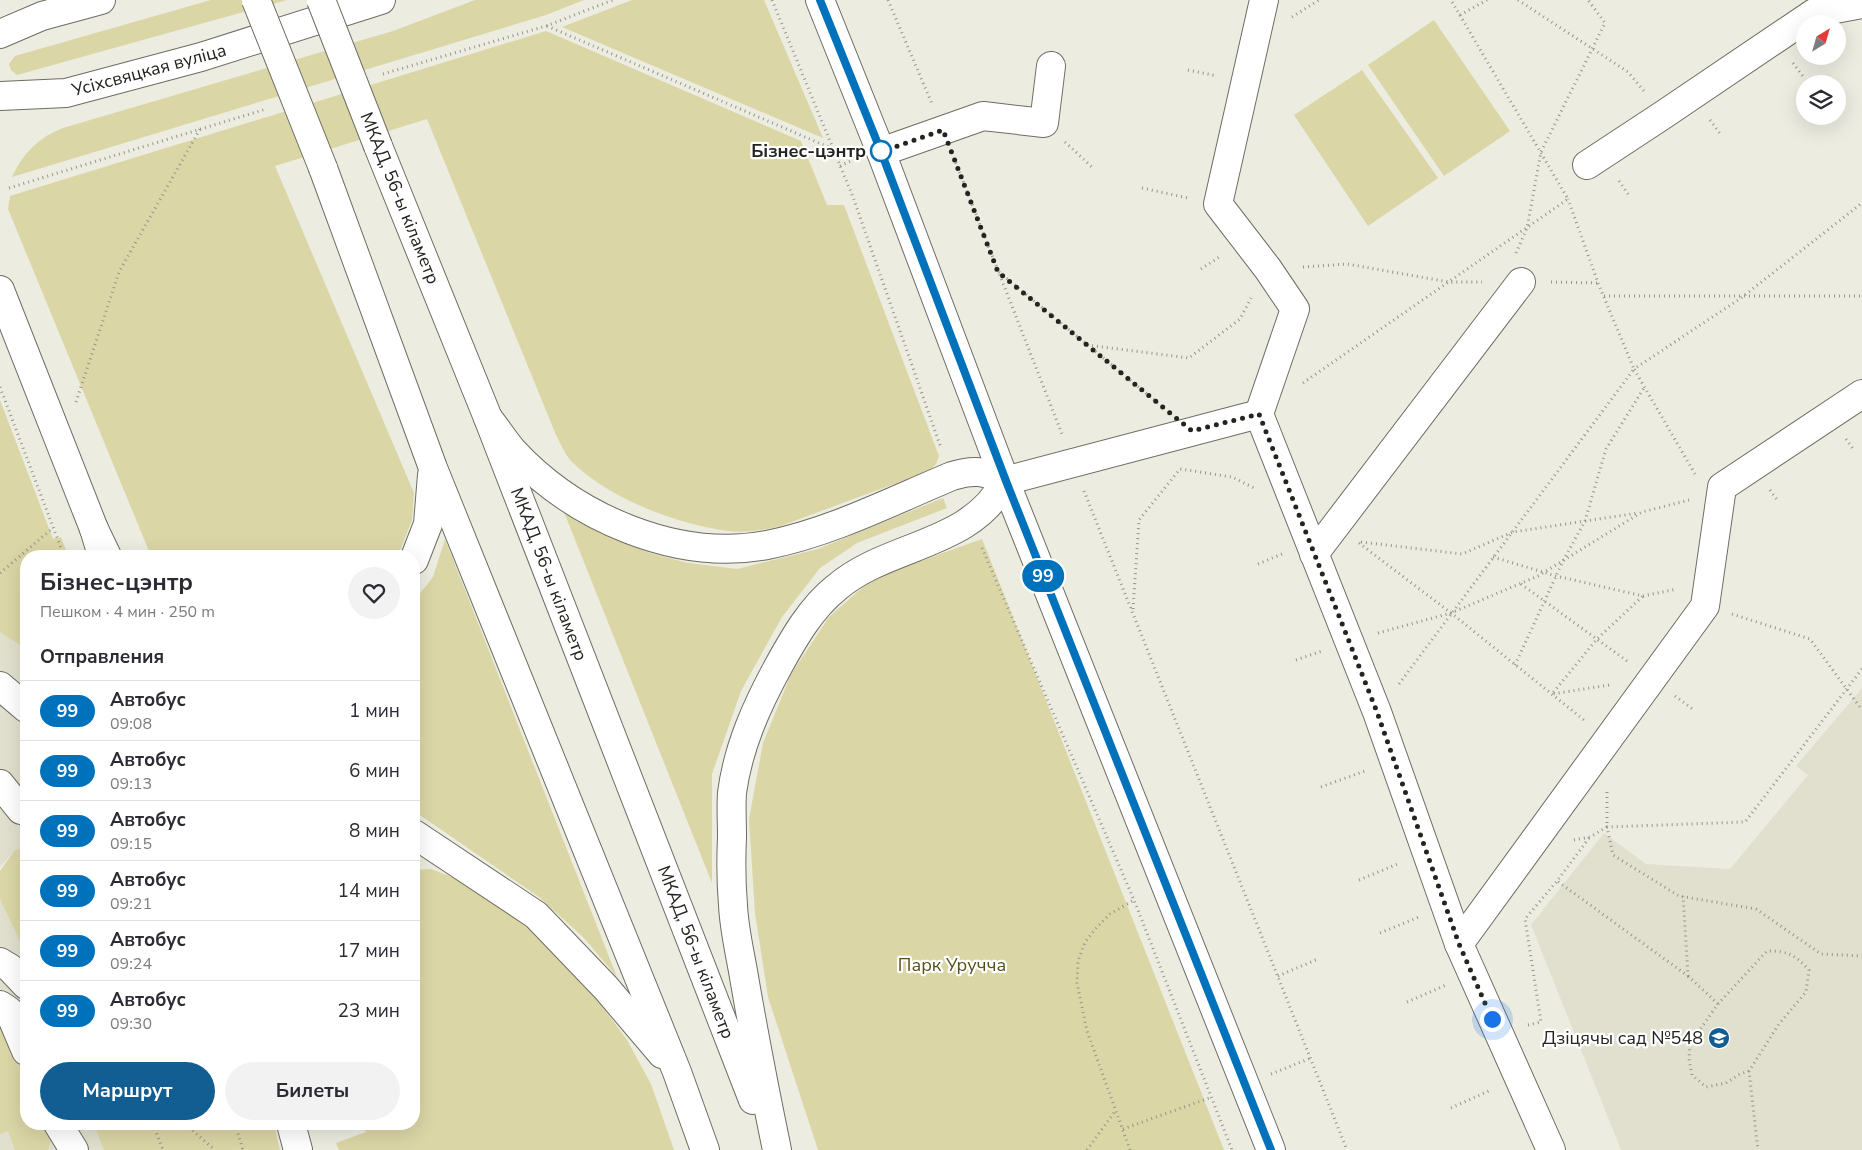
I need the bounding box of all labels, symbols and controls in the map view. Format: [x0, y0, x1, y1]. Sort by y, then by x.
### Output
north arrow [1796, 15, 1846, 65]
map controls [1796, 15, 1846, 125]
street label: Усіхсвяцкая вуліца [68, 38, 229, 102]
button: layers [1796, 75, 1846, 125]
street label: МКАД, 56-ы кіламетр [354, 108, 446, 288]
place label: Бізнес-цэнтр [751, 139, 866, 163]
marker: Бізнес-цэнтр [870, 140, 892, 162]
street label: МКАД, 56-ы кіламетр [505, 484, 593, 664]
line badge: 99 [1020, 560, 1066, 592]
text: 99 [1032, 564, 1054, 588]
text: Бізнес-цэнтр [40, 566, 193, 598]
button: heart [348, 567, 400, 619]
text: Пешком · 4 мин · 250 m [40, 601, 215, 623]
text: Отправления [40, 644, 164, 670]
text: Автобус [110, 687, 186, 713]
text: 1 мин [349, 698, 400, 724]
text: 99 [57, 699, 78, 723]
text: 09:08 [110, 713, 152, 735]
text: Автобус [110, 747, 186, 773]
text: 6 мин [349, 758, 400, 784]
text: 99 [57, 759, 78, 783]
text: 09:13 [110, 773, 152, 795]
text: Автобус [110, 807, 186, 833]
text: 8 мин [349, 818, 400, 844]
text: 99 [57, 819, 78, 843]
text: 09:15 [110, 833, 152, 855]
street label: МКАД, 56-ы кіламетр [652, 862, 740, 1042]
text: Автобус [110, 867, 186, 893]
text: 14 мин [338, 878, 400, 904]
text: 99 [57, 879, 78, 903]
text: 09:21 [110, 893, 152, 915]
text: Автобус [110, 927, 186, 953]
text: 17 мин [338, 938, 400, 964]
text: 99 [57, 939, 78, 963]
text: 09:24 [110, 953, 152, 975]
park label: Парк Уручча [898, 953, 1006, 977]
text: Автобус [110, 987, 186, 1013]
text: 23 мин [338, 998, 400, 1024]
text: 99 [57, 999, 78, 1023]
your location [1480, 1007, 1505, 1032]
text: 09:30 [110, 1013, 152, 1035]
place label: Дзіцячы сад №548 [1542, 1026, 1703, 1050]
school or university icon: Дзіцячы сад №548 [1707, 1026, 1731, 1050]
button: Маршрут [40, 1062, 215, 1120]
button: Билеты [225, 1062, 400, 1120]

